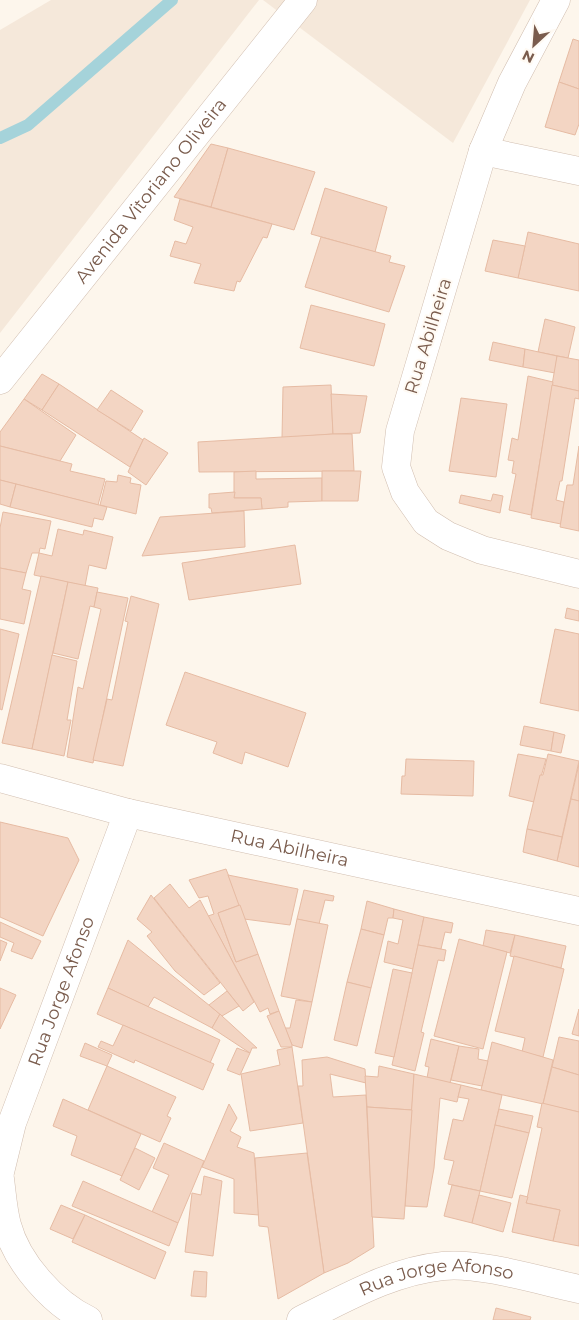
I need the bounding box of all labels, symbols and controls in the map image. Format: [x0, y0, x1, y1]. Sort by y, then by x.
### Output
north arrow [509, 20, 559, 70]
text: N [519, 46, 537, 67]
street label: Avenida Vitoriano Oliveira [70, 94, 231, 288]
street label: Rua Abilheira [400, 275, 456, 397]
street label: Rua Abilheira [228, 825, 351, 872]
street label: Rua Jorge Afonso [23, 913, 99, 1069]
street label: Rua Jorge Afonso [356, 1254, 516, 1301]

